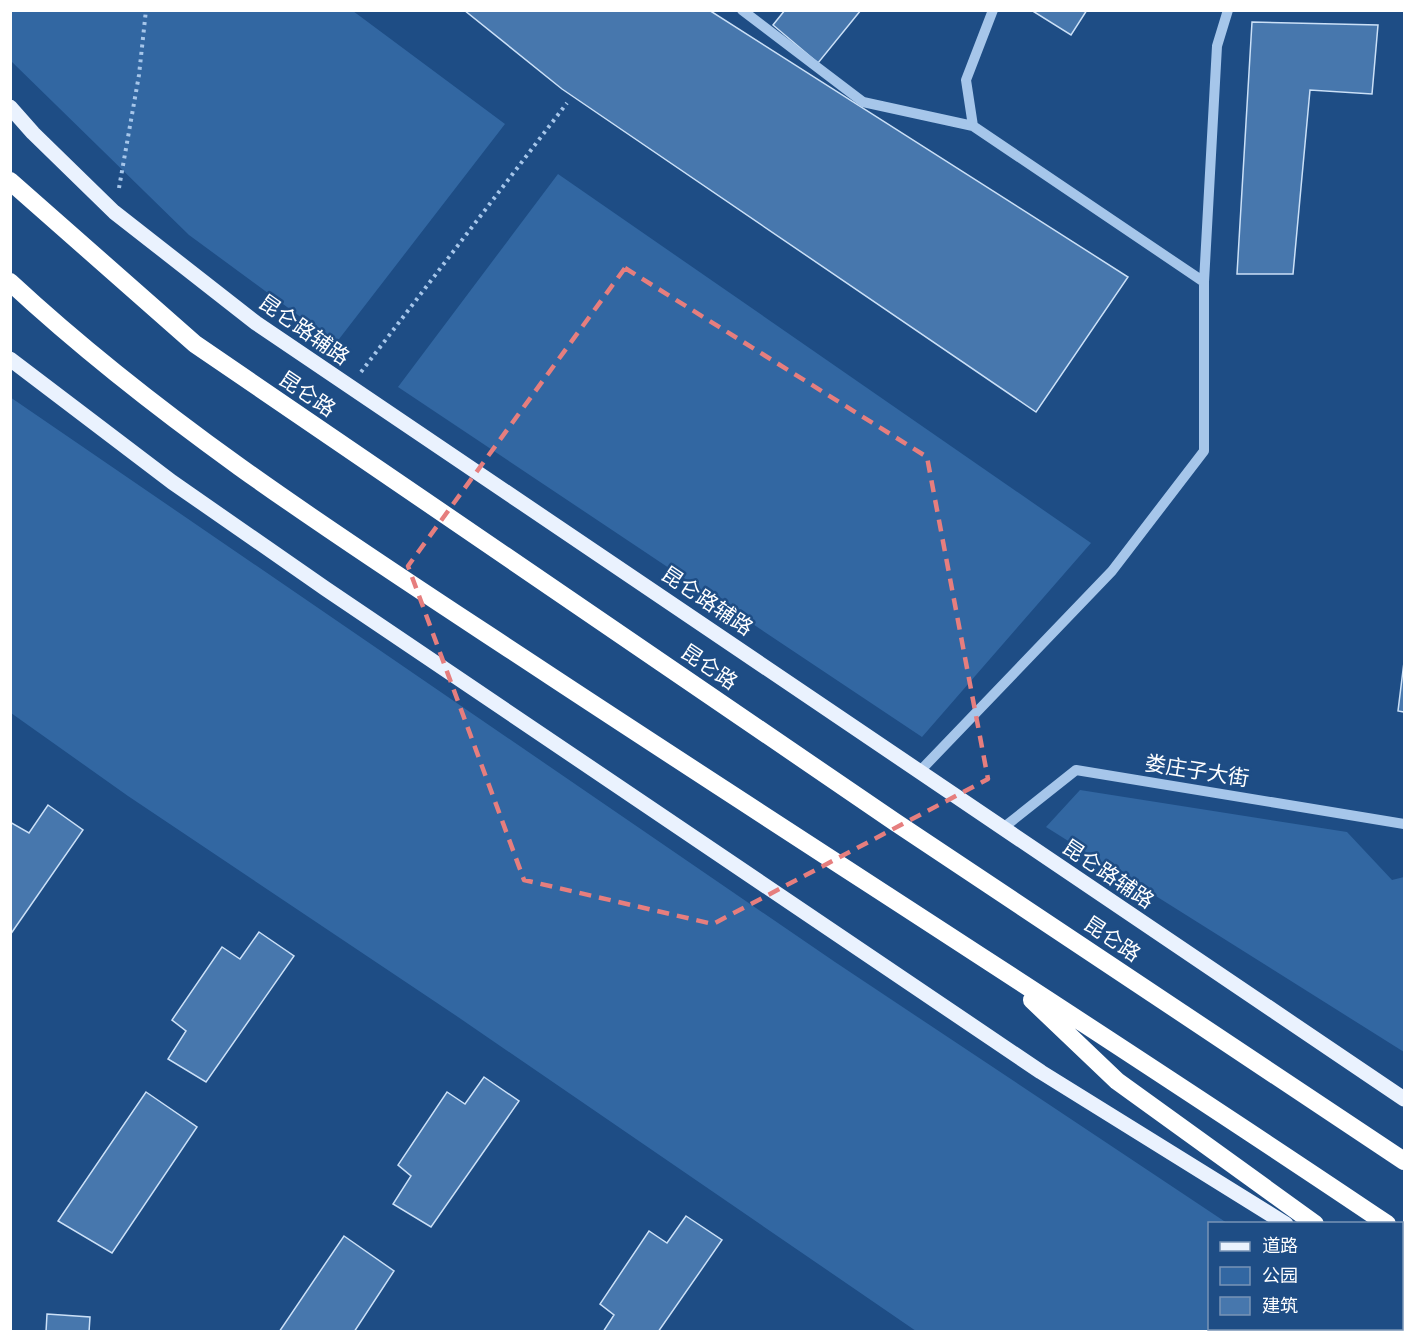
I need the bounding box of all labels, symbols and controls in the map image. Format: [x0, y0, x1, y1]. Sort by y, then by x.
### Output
street label: 昆仑路辅路 [255, 288, 355, 369]
street label: 昆仑路 [275, 365, 341, 421]
street label: 昆仑路辅路 [657, 560, 758, 639]
street label: 昆仑路 [677, 638, 743, 694]
street label: 娄庄子大街 [1143, 749, 1251, 790]
street label: 昆仑路辅路 [1058, 833, 1159, 912]
street label: 昆仑路 [1080, 910, 1146, 966]
legend [1208, 1222, 1403, 1330]
text: 道路 [1262, 1234, 1298, 1256]
text: 公园 [1262, 1264, 1298, 1286]
text: 建筑 [1262, 1294, 1298, 1316]

